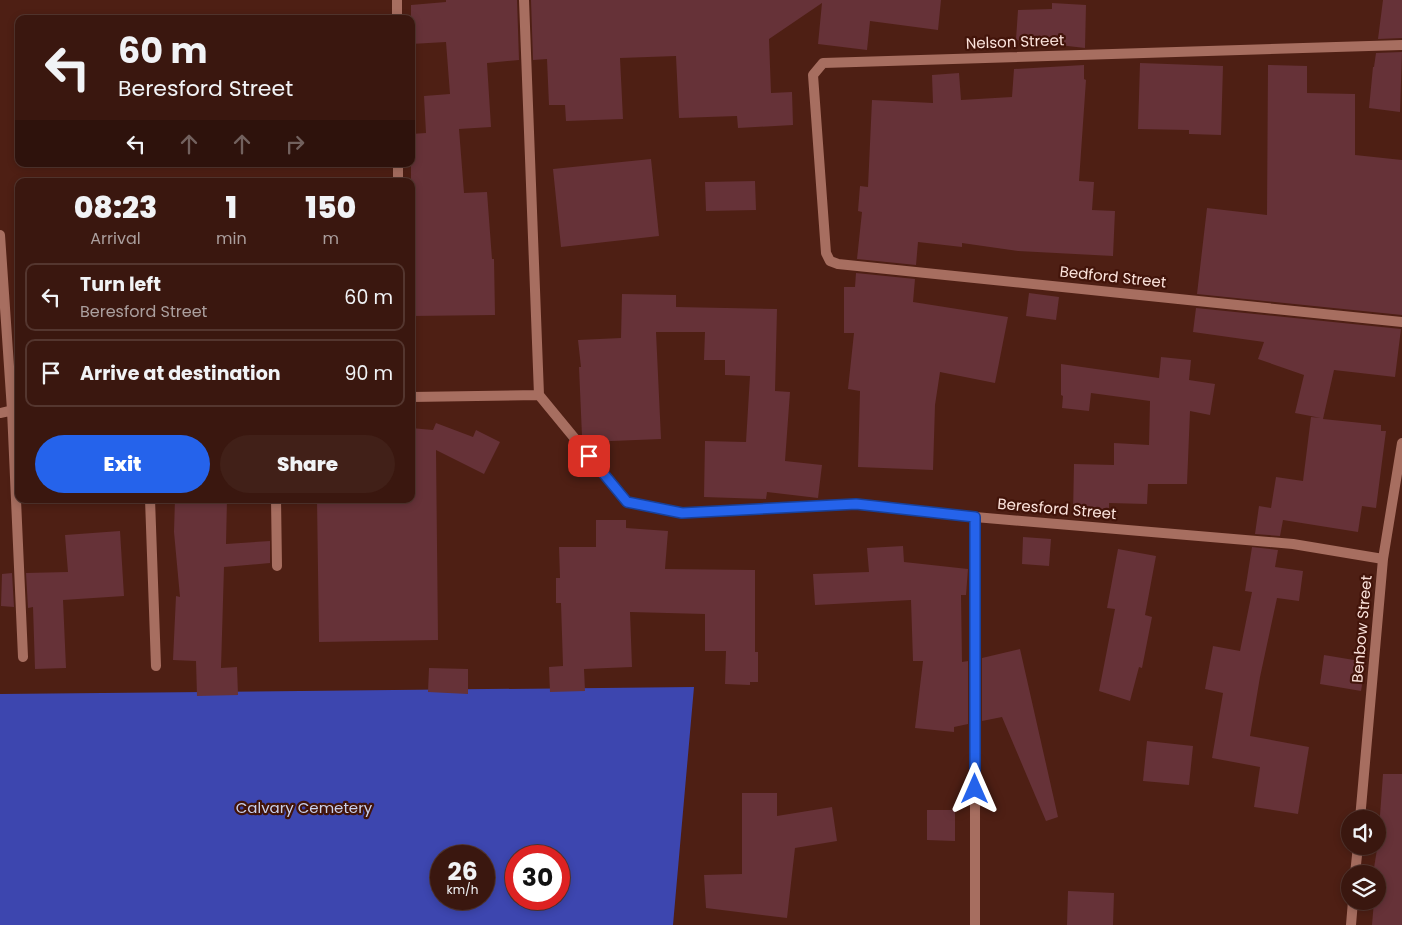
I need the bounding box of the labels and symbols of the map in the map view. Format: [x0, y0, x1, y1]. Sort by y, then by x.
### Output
street label: Nelson Street [965, 29, 1065, 54]
street label: Bedford Street [1059, 260, 1167, 293]
pin [568, 435, 610, 477]
street label: Beresford Street [997, 493, 1117, 524]
street label: Benbow Street [1346, 574, 1377, 684]
position arrow [948, 762, 1000, 814]
park label: Calvary Cemetery [236, 797, 373, 818]
speed limit sign: 30 [505, 845, 570, 910]

